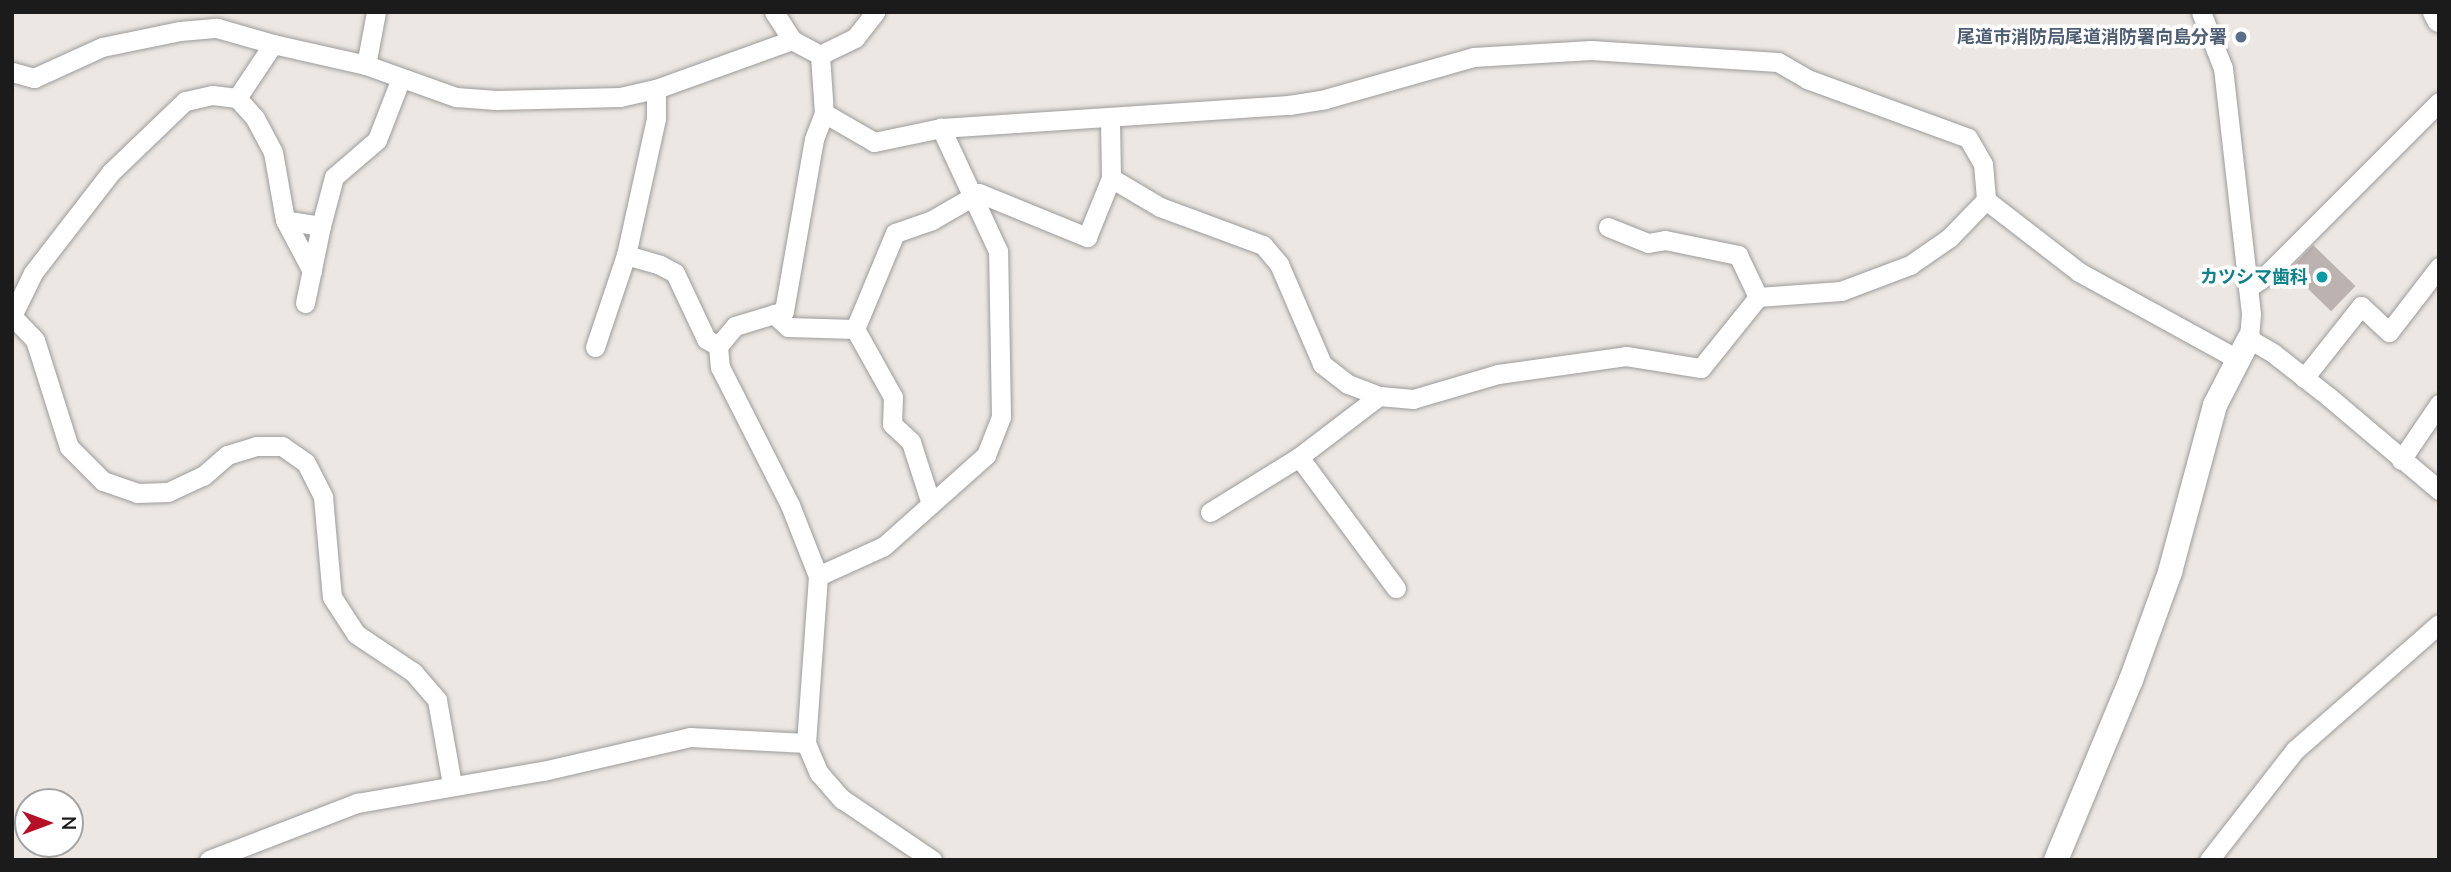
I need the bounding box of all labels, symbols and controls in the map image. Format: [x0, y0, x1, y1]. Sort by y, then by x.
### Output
place label: 尾道市消防局尾道消防署向島分署 [1957, 26, 2227, 48]
marker: 尾道市消防局尾道消防署向島分署 [2233, 29, 2249, 45]
place label: カツシマ歯科 [2200, 266, 2308, 288]
marker: カツシマ歯科 [2314, 269, 2330, 285]
north arrow [14, 788, 84, 858]
text: N [55, 816, 81, 830]

